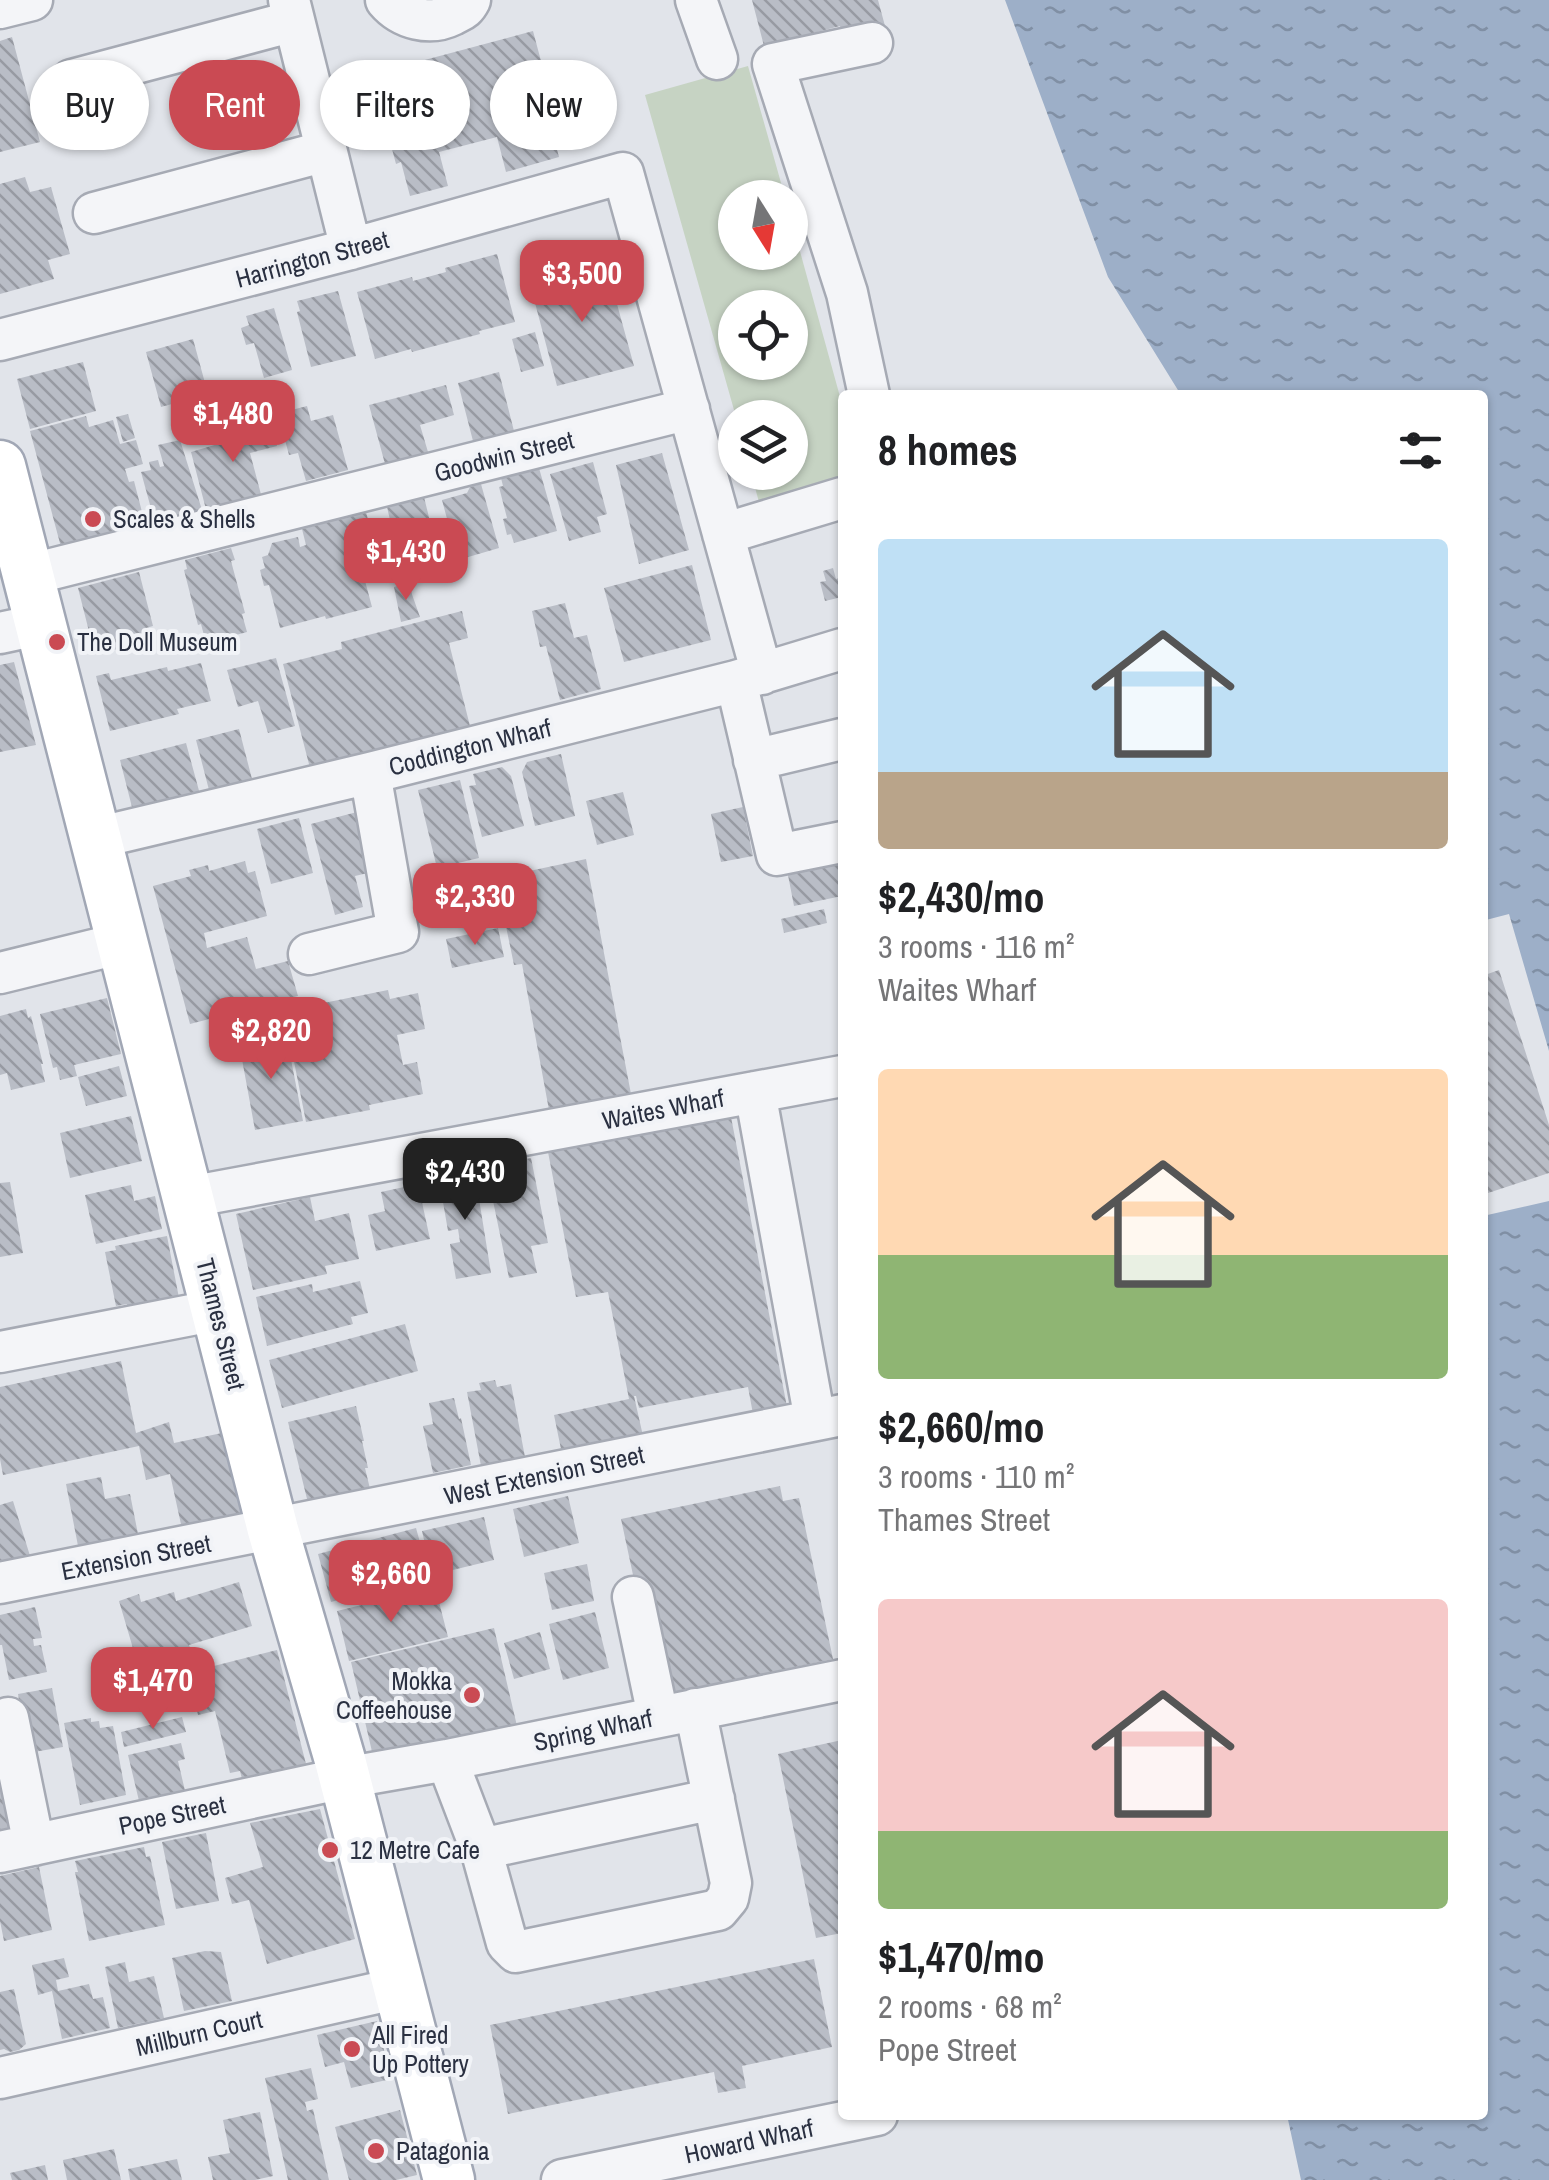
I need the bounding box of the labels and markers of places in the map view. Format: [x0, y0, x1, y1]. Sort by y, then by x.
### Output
pin: $3,500 [501, 240, 663, 325]
pin: $1,480 [152, 380, 314, 465]
place label: Scales & Shells [113, 502, 255, 536]
marker: Scales & Shells [82, 508, 104, 530]
pin: $1,430 [325, 518, 487, 603]
place label: The Doll Museum [77, 625, 238, 659]
marker: The Doll Museum [46, 631, 68, 653]
pin: $2,330 [394, 863, 556, 948]
pin: $2,820 [190, 997, 352, 1082]
pin: $2,430 [384, 1138, 546, 1223]
pin: $2,660 [310, 1540, 472, 1625]
pin: $1,470 [72, 1647, 234, 1732]
place label: Mokka Coffeehouse [336, 1664, 453, 1727]
marker: Mokka Coffeehouse [461, 1684, 483, 1706]
place label: 12 Metre Cafe [350, 1833, 480, 1867]
marker: 12 Metre Cafe [319, 1839, 341, 1861]
place label: All Fired Up Pottery [371, 2018, 470, 2081]
marker: All Fired Up Pottery [341, 2038, 363, 2060]
place label: Patagonia [396, 2134, 490, 2168]
marker: Patagonia [365, 2140, 387, 2162]

